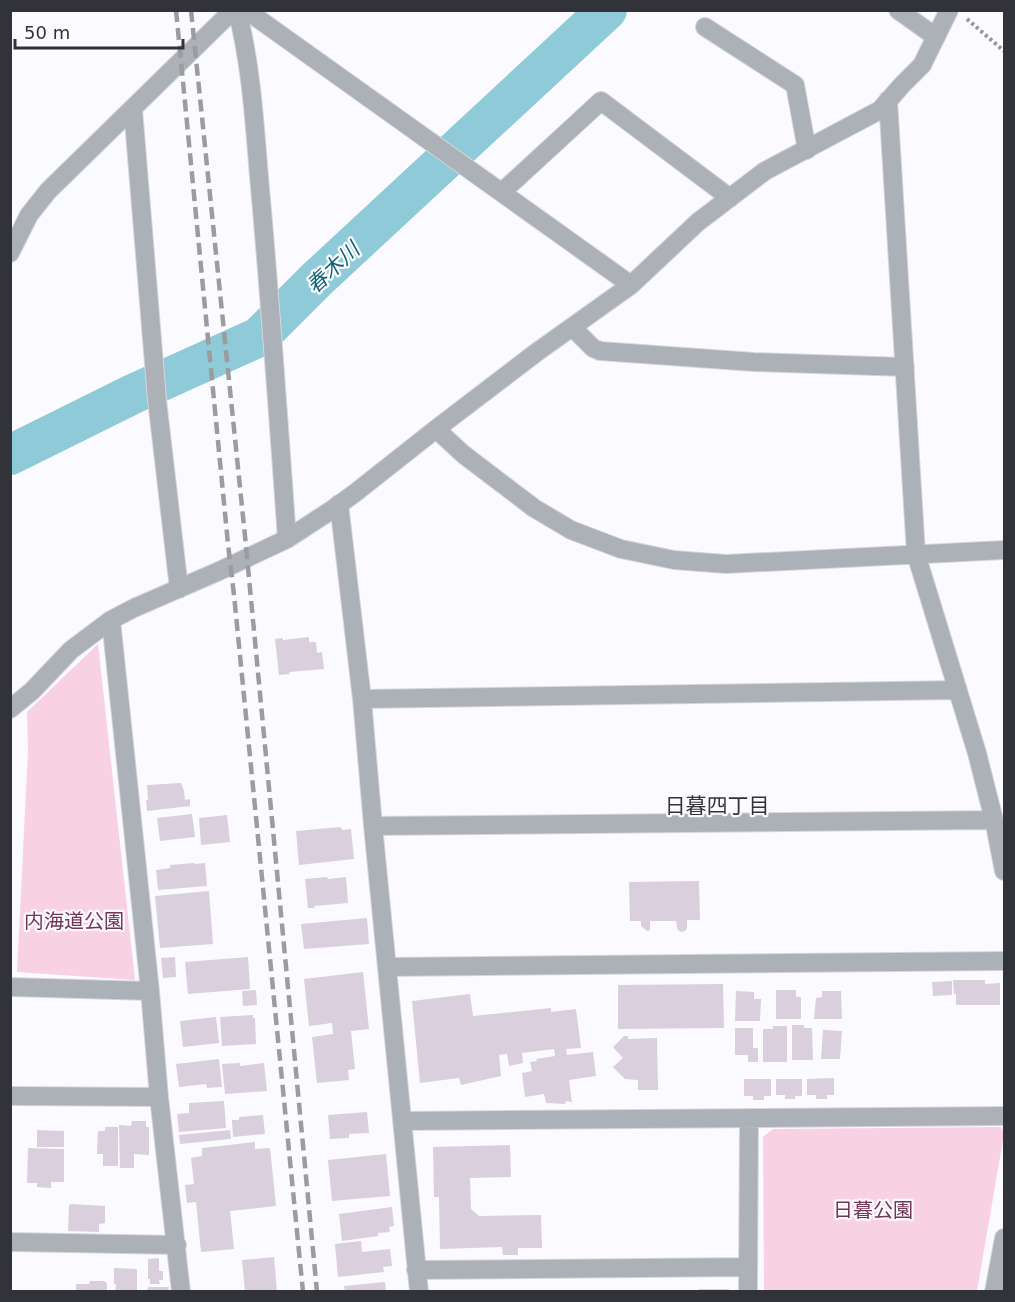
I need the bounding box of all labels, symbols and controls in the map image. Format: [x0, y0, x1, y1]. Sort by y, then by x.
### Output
scale bar [15, 12, 183, 50]
text: 50 m [24, 22, 70, 43]
water label: 春木川 [302, 236, 366, 298]
district label: 日暮四丁目 [665, 794, 770, 818]
park label: 内海道公園 [24, 909, 124, 933]
park label: 日暮公園 [833, 1198, 913, 1222]

